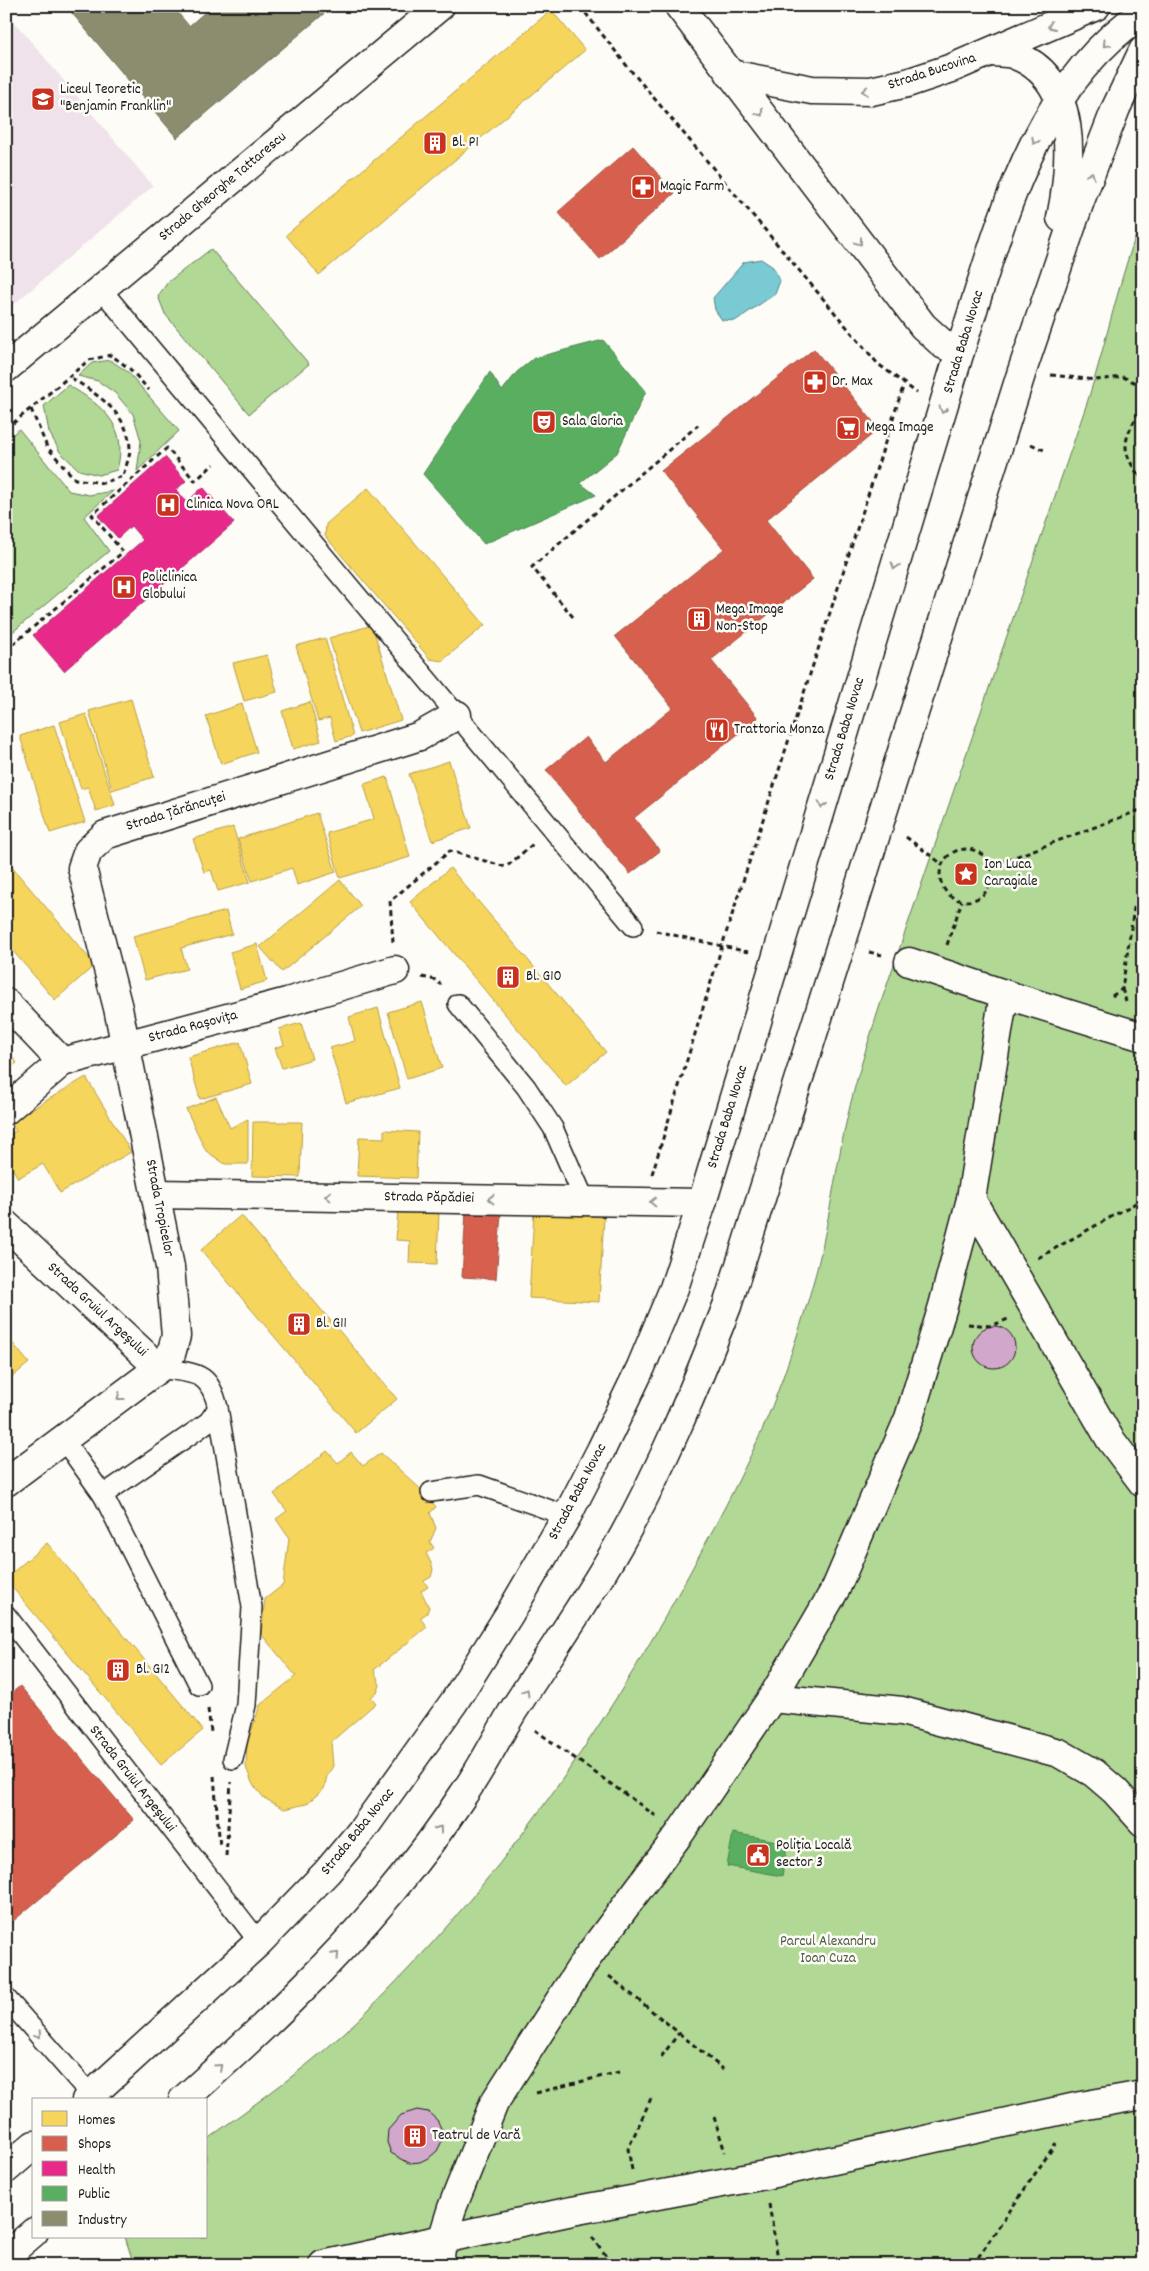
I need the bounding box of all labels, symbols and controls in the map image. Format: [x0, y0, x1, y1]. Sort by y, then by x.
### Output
one-way arrow [1047, 19, 1056, 30]
one-way arrow [1103, 38, 1112, 47]
street label: Strada Bucovina [885, 47, 980, 97]
place label: Liceul Teoretic "Benjamin Franklin" [60, 79, 171, 118]
one-way arrow [861, 85, 869, 96]
school or university icon: Liceul Teoretic "Benjamin Franklin" [30, 86, 56, 112]
one-way arrow [754, 107, 763, 117]
street label: Strada Gheorghe Tattarescu [154, 127, 292, 247]
building icon: Bl. P1 [422, 130, 448, 156]
place label: Bl. P1 [452, 132, 479, 154]
one-way arrow [1032, 136, 1042, 145]
one-way arrow [1085, 171, 1095, 179]
pharmacy icon: Magic Farm [630, 174, 656, 200]
place label: Magic Farm [660, 176, 724, 198]
one-way arrow [853, 236, 861, 245]
street label: Strada Baba Novac [938, 288, 990, 396]
pharmacy icon: Dr. Max [802, 369, 828, 395]
place label: Dr. Max [832, 371, 873, 393]
one-way arrow [938, 406, 948, 414]
theatre icon: Sala Gloria [531, 409, 557, 435]
place label: Sala Gloria [562, 411, 624, 433]
supermarket icon: Mega Image [835, 415, 861, 441]
place label: Mega Image [866, 417, 934, 439]
hospital icon: Clinica Nova ORL [155, 492, 181, 518]
place label: Clinica Nova ORL [186, 494, 279, 516]
one-way arrow [891, 561, 901, 569]
place label: Policlinica Globului [142, 567, 198, 606]
hospital icon: Policlinica Globului [111, 574, 137, 600]
place label: Mega Image Non-Stop [716, 599, 784, 638]
building icon: Mega Image Non-Stop [686, 606, 712, 632]
street label: Strada Baba Novac [819, 675, 871, 783]
restaurant icon: Trattoria Monza [704, 717, 730, 743]
place label: Trattoria Monza [734, 719, 825, 741]
street label: Strada Țărăncuței [123, 786, 229, 838]
one-way arrow [818, 800, 828, 808]
place label: Ion Luca Caragiale [984, 854, 1038, 893]
place icon: Ion Luca Caragiale [953, 861, 979, 887]
building icon: Bl. G10 [495, 964, 521, 990]
place label: Bl. G10 [526, 966, 562, 988]
street label: Strada Rașovița [146, 1004, 241, 1049]
street label: Strada Baba Novac [702, 1063, 754, 1171]
street label: Strada Tropicelor [139, 1158, 179, 1259]
street label: Strada Păpădiei [384, 1186, 474, 1210]
one-way arrow [324, 1191, 332, 1202]
one-way arrow [486, 1194, 494, 1204]
one-way arrow [649, 1197, 656, 1207]
street label: Strada Gruiul Argeșului [42, 1257, 152, 1363]
building icon: Bl. G11 [286, 1311, 312, 1337]
place label: Bl. G11 [316, 1313, 347, 1335]
one-way arrow [116, 1391, 126, 1400]
street label: Strada Baba Novac [543, 1440, 613, 1544]
building icon: Bl. G12 [105, 1657, 131, 1683]
place label: Bl. G12 [136, 1659, 170, 1681]
one-way arrow [519, 1688, 529, 1697]
street label: Strada Gruiul Argeșului [83, 1721, 181, 1837]
street label: Strada Baba Novac [316, 1784, 400, 1880]
one-way arrow [433, 1825, 442, 1835]
place label: Poliția Locală sector 3 [776, 1835, 852, 1874]
public building icon: Poliția Locală sector 3 [745, 1842, 771, 1868]
park label: Parcul Alexandru Ioan Cuza [780, 1931, 876, 1970]
one-way arrow [330, 1951, 339, 1960]
one-way arrow [33, 2029, 42, 2038]
one-way arrow [214, 2064, 223, 2073]
legend [32, 2098, 208, 2238]
text: Homes [78, 2110, 116, 2132]
building icon: Teatrul de Vară [402, 2123, 428, 2149]
place label: Teatrul de Vară [432, 2125, 521, 2147]
text: Shops [78, 2134, 111, 2156]
text: Health [78, 2160, 115, 2182]
text: Public [78, 2184, 110, 2206]
text: Industry [78, 2210, 127, 2232]

